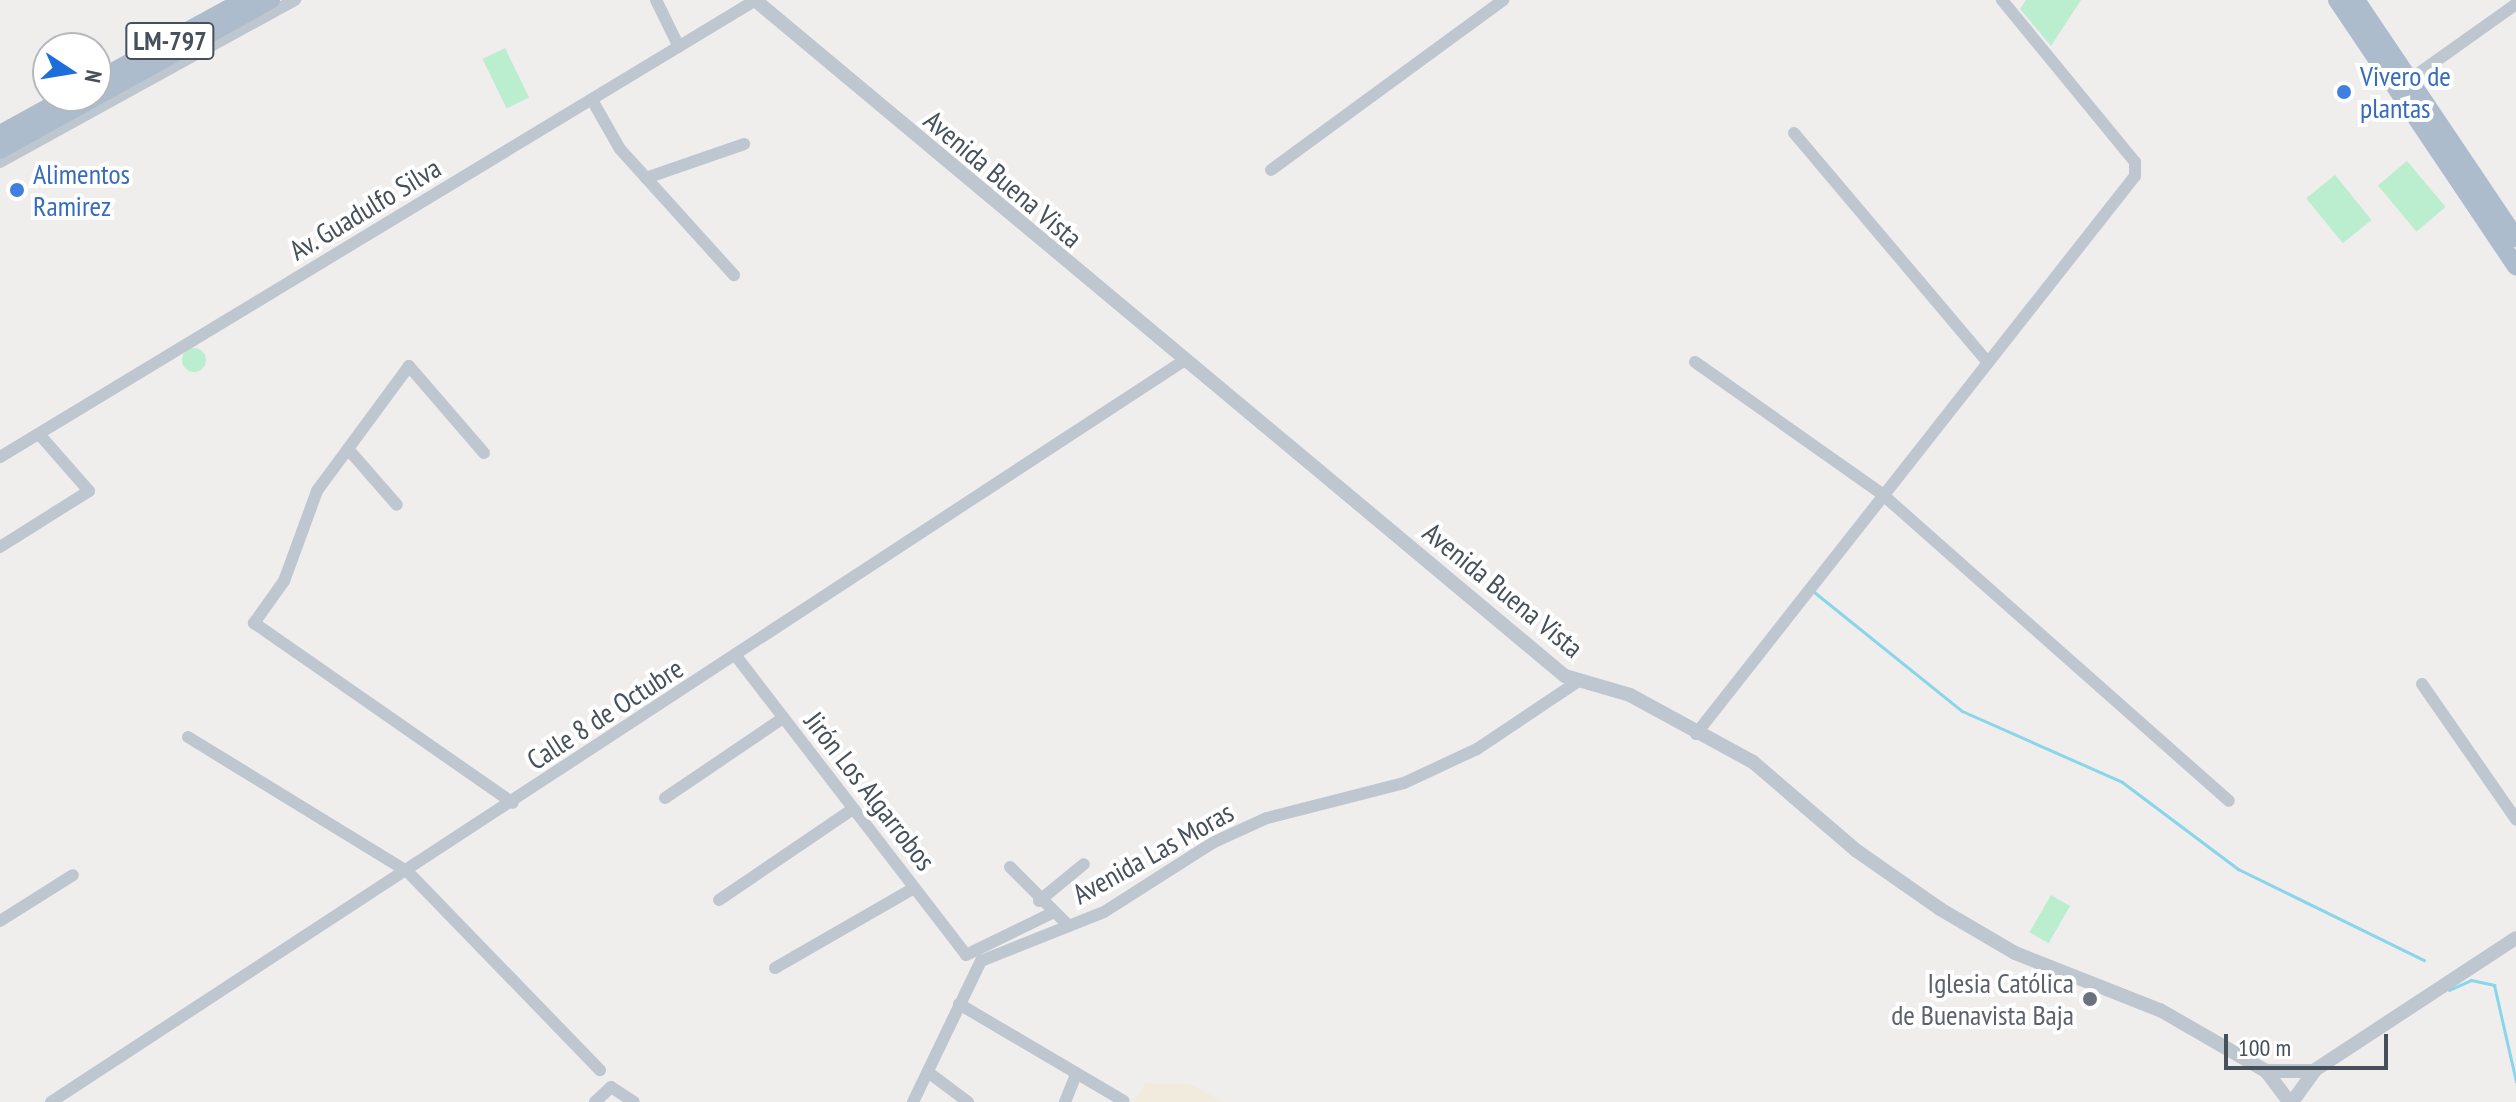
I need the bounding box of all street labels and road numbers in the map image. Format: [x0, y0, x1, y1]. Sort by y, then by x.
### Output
road number: LM-797 [124, 19, 216, 63]
street label: Avenida Buena Vista [917, 103, 1089, 255]
street label: Av. Guadulfo Silva [283, 150, 447, 268]
street label: Avenida Buena Vista [1416, 515, 1590, 665]
street label: Calle 8 de Octubre [521, 651, 689, 777]
street label: Jirón Los Algarrobos [797, 705, 943, 877]
street label: Avenida Las Moras [1067, 795, 1239, 911]

